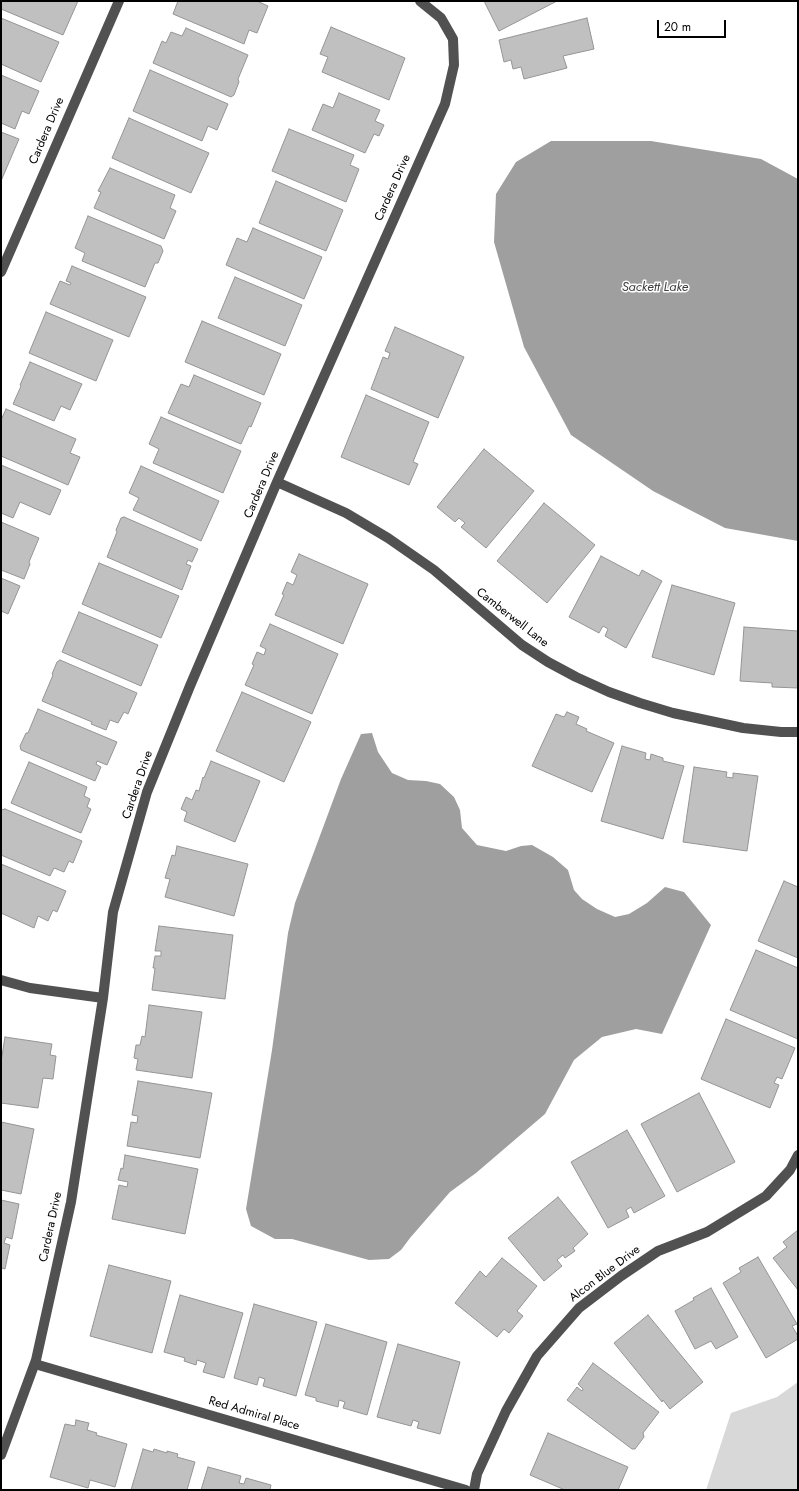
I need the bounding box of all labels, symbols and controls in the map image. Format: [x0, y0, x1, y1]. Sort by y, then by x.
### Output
scale bar [659, 12, 728, 38]
text: 20 m [664, 18, 691, 36]
street label: Cardera Drive [26, 95, 68, 167]
street label: Cardera Drive [372, 153, 414, 223]
water label: Sackett Lake [622, 280, 688, 296]
street label: Cardera Drive [241, 449, 283, 521]
street label: Camberwell Lane [473, 585, 551, 651]
street label: Cardera Drive [120, 749, 156, 821]
street label: Cardera Drive [37, 1191, 65, 1263]
street label: Alcon Blue Drive [567, 1243, 643, 1305]
street label: Red Admiral Place [207, 1394, 301, 1434]

